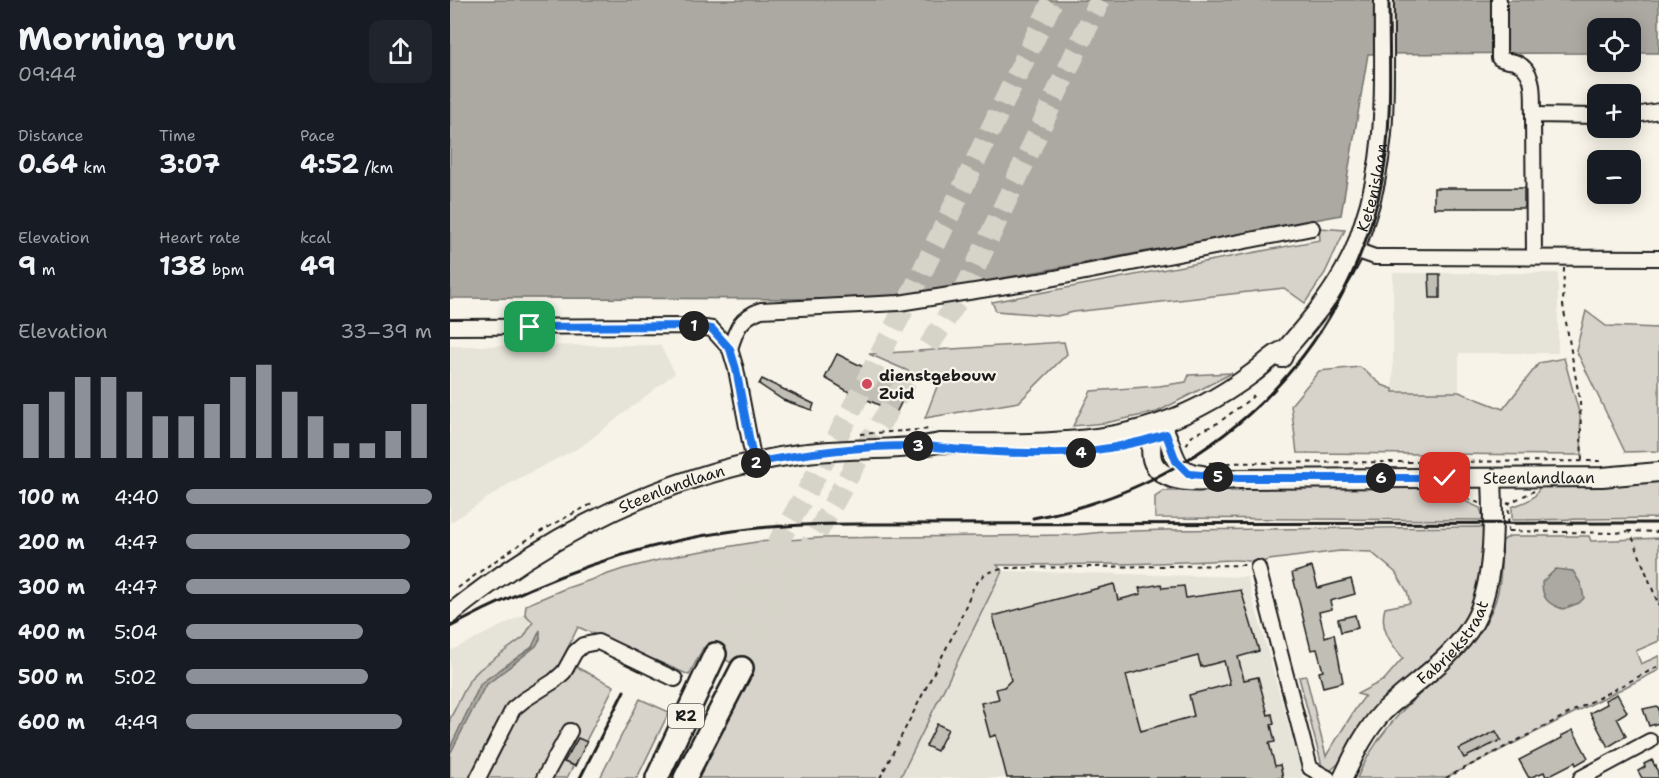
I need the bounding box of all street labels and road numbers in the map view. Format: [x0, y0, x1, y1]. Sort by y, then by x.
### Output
street label: Ketenislaan [1352, 142, 1392, 234]
street label: Steenlandlaan [615, 460, 727, 518]
street label: Steenlandlaan [1483, 467, 1595, 489]
street label: Fabriekstraat [1412, 598, 1493, 689]
road number: R2 [668, 704, 704, 728]

